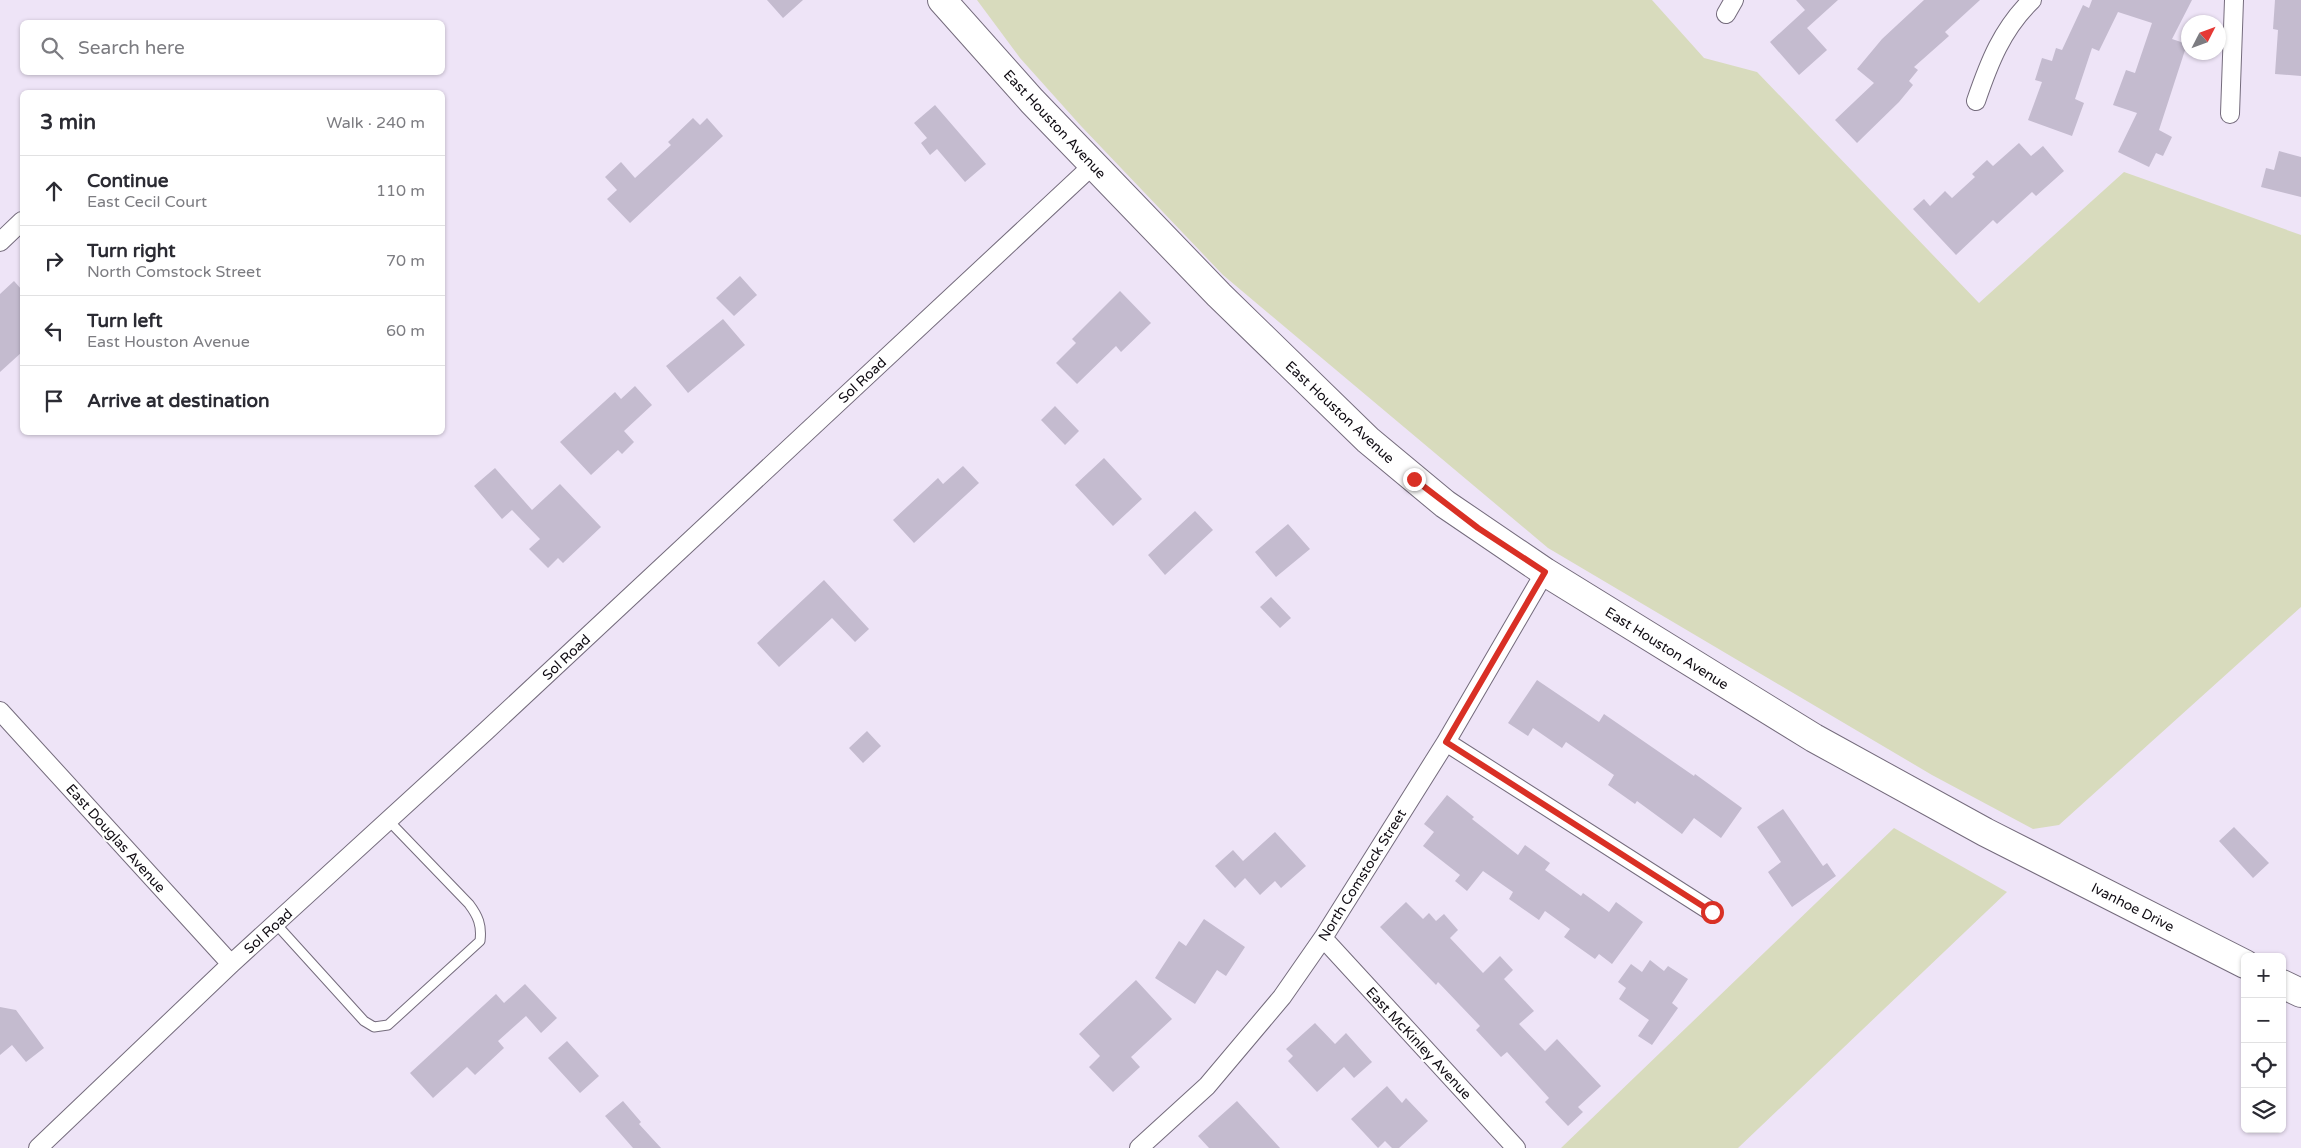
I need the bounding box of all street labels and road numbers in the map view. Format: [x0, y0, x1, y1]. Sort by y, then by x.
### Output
street label: East Houston Avenue [1000, 66, 1109, 182]
street label: Sol Road [835, 354, 890, 407]
street label: East Houston Avenue [1282, 358, 1398, 467]
street label: East Houston Avenue [1602, 603, 1732, 693]
street label: Sol Road [539, 631, 594, 684]
street label: East Douglas Avenue [62, 781, 169, 896]
street label: North Comstock Street [1315, 806, 1410, 944]
street label: Ivanhoe Drive [2089, 879, 2177, 936]
street label: Sol Road [241, 905, 296, 958]
street label: East McKinley Avenue [1362, 984, 1475, 1103]

